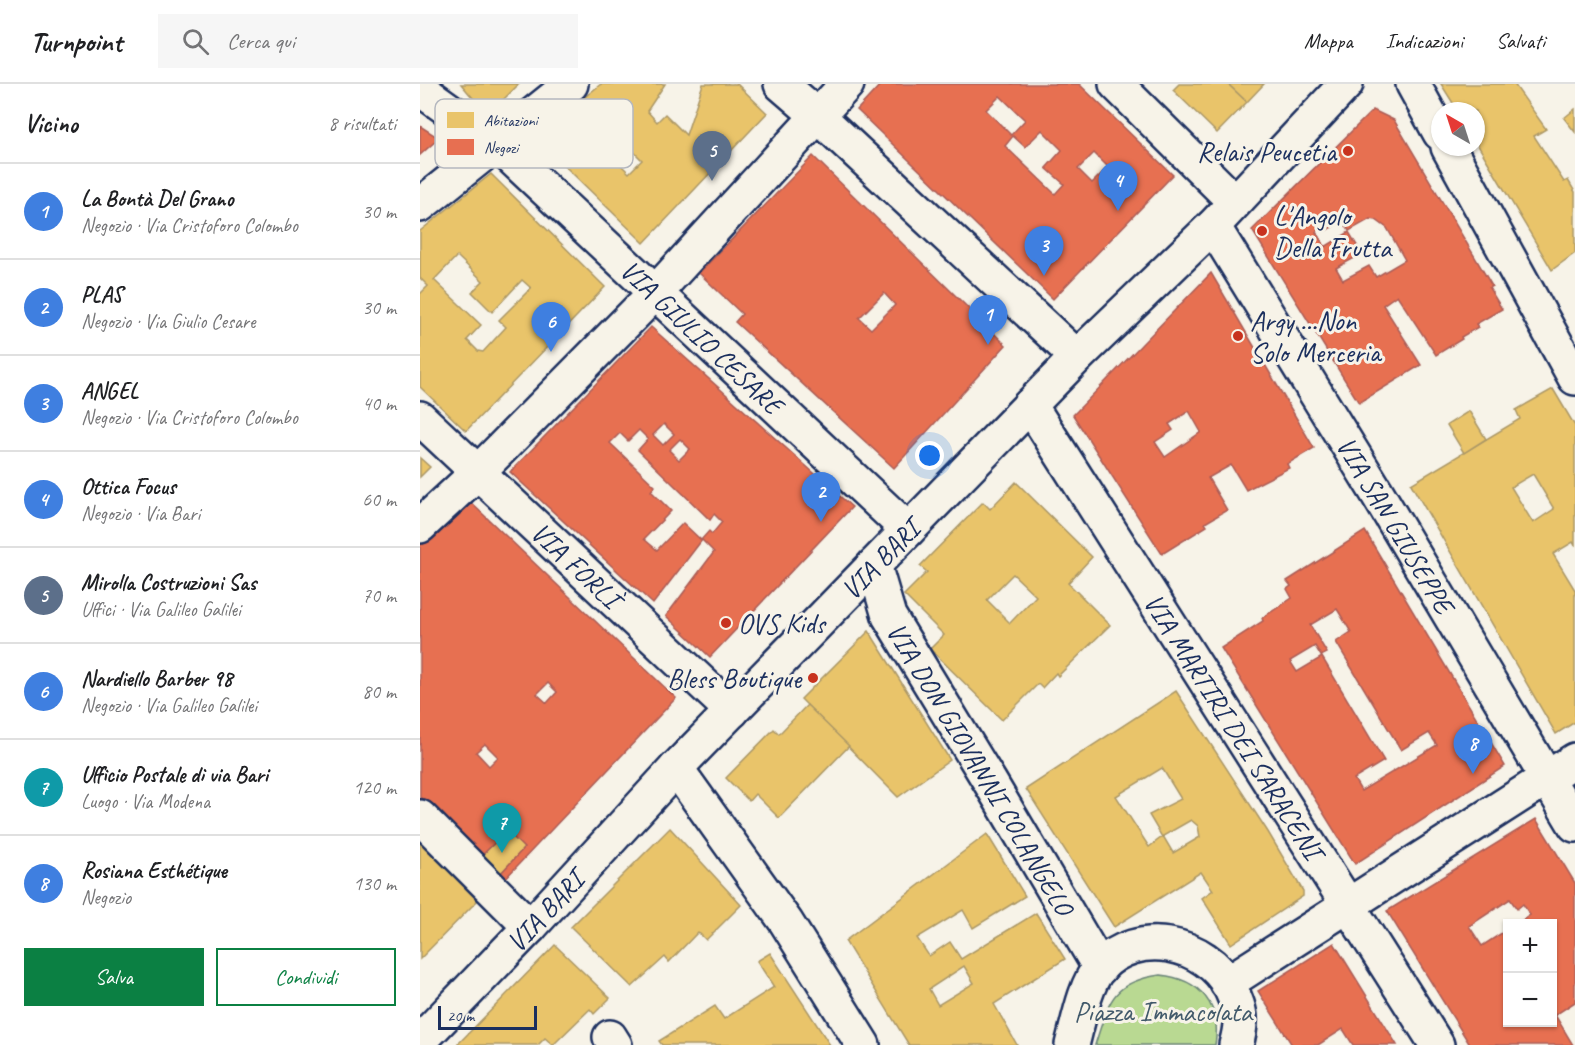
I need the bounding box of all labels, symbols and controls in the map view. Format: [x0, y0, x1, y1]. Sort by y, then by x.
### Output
search box [158, 14, 578, 68]
text: Turnpoint [30, 24, 122, 59]
icon: search [179, 25, 212, 58]
text: Cerca qui [227, 27, 295, 55]
text: Mappa [1304, 28, 1353, 54]
text: Indicazioni [1386, 28, 1463, 54]
text: Salvati [1496, 28, 1545, 54]
legend [435, 99, 633, 168]
north arrow [1431, 102, 1485, 156]
text: Vicino [24, 107, 78, 140]
text: 8 risultati [328, 111, 396, 136]
text: Abitazioni [484, 111, 540, 131]
pin: 5 [692, 132, 732, 181]
place label: Relais Peucetia [1197, 134, 1338, 169]
text: Negozi [484, 138, 520, 158]
marker: Relais Peucetia [1341, 144, 1355, 158]
pin: 4 [1098, 162, 1138, 211]
text: La Bontà Del Grano [81, 185, 233, 213]
place label: L'Angolo Della Frutta [1274, 198, 1393, 265]
text: 1 [39, 199, 48, 224]
text: 30 m [362, 199, 396, 224]
text: Negozio · Via Cristoforo Colombo [81, 213, 298, 238]
marker: L'Angolo Della Frutta [1255, 224, 1269, 238]
pin: 3 [1024, 226, 1064, 276]
street label: VIA GIULIO CESARE [613, 252, 793, 424]
text: PLAS [81, 281, 122, 309]
text: 2 [39, 295, 48, 320]
text: 30 m [362, 295, 396, 320]
pin: 1 [968, 296, 1008, 345]
pin: 6 [532, 302, 570, 352]
place label: Argy ...Non Solo Merceria [1250, 303, 1383, 370]
text: Negozio · Via Giulio Cesare [81, 309, 256, 334]
marker: Argy ...Non Solo Merceria [1231, 329, 1245, 343]
text: ANGEL [81, 377, 138, 405]
text: 3 [39, 391, 48, 416]
text: 40 m [362, 391, 396, 416]
text: Negozio · Via Cristoforo Colombo [81, 405, 298, 430]
street label: VIA SAN GIUSEPPE [1329, 430, 1464, 622]
your location [915, 441, 944, 470]
pin: 2 [802, 472, 840, 522]
text: Ottica Focus [81, 473, 176, 501]
text: 4 [39, 487, 48, 512]
text: 60 m [362, 487, 396, 512]
text: Negozio · Via Bari [81, 501, 200, 526]
street label: VIA BARI [833, 508, 930, 606]
street label: VIA FORLÌ [524, 514, 632, 619]
text: Mirolla Costruzioni Sas [81, 569, 256, 597]
text: 5 [39, 583, 48, 608]
text: 70 m [362, 583, 396, 608]
street label: VIA MARTIRI DEI SARACENI [1137, 586, 1334, 870]
text: Uffici · Via Galileo Galilei [81, 597, 241, 622]
place label: OVS Kids [738, 606, 827, 641]
marker: OVS Kids [719, 616, 733, 630]
street label: VIA DON GIOVANNI COLANGELO [879, 616, 1084, 924]
place label: Bless Boutique [667, 661, 803, 696]
text: Nardiello Barber 98 [81, 665, 232, 693]
marker: Bless Boutique [806, 671, 820, 685]
text: 6 [39, 679, 48, 704]
text: 80 m [362, 679, 396, 704]
text: Negozio · Via Galileo Galilei [81, 693, 257, 718]
pin: 8 [1454, 724, 1492, 774]
text: Ufficio Postale di via Bari [81, 761, 268, 789]
text: 7 [39, 775, 48, 800]
text: 120 m [353, 775, 396, 800]
text: Luogo · Via Modena [81, 789, 210, 814]
pin: 7 [482, 804, 521, 853]
text: Rosiana Esthétique [81, 857, 227, 885]
street label: VIA BARI [498, 859, 595, 959]
text: 8 [39, 871, 48, 896]
text: 130 m [353, 871, 396, 896]
text: Negozio [81, 885, 131, 910]
map controls [1503, 919, 1557, 1027]
button: + [1503, 919, 1557, 973]
button: Salva [24, 948, 204, 1006]
button: Condividi [216, 948, 396, 1006]
button: − [1503, 973, 1557, 1027]
park label: Piazza Immacolata [1074, 994, 1254, 1029]
scale bar [438, 1003, 537, 1030]
text: 20 m [447, 1006, 474, 1026]

